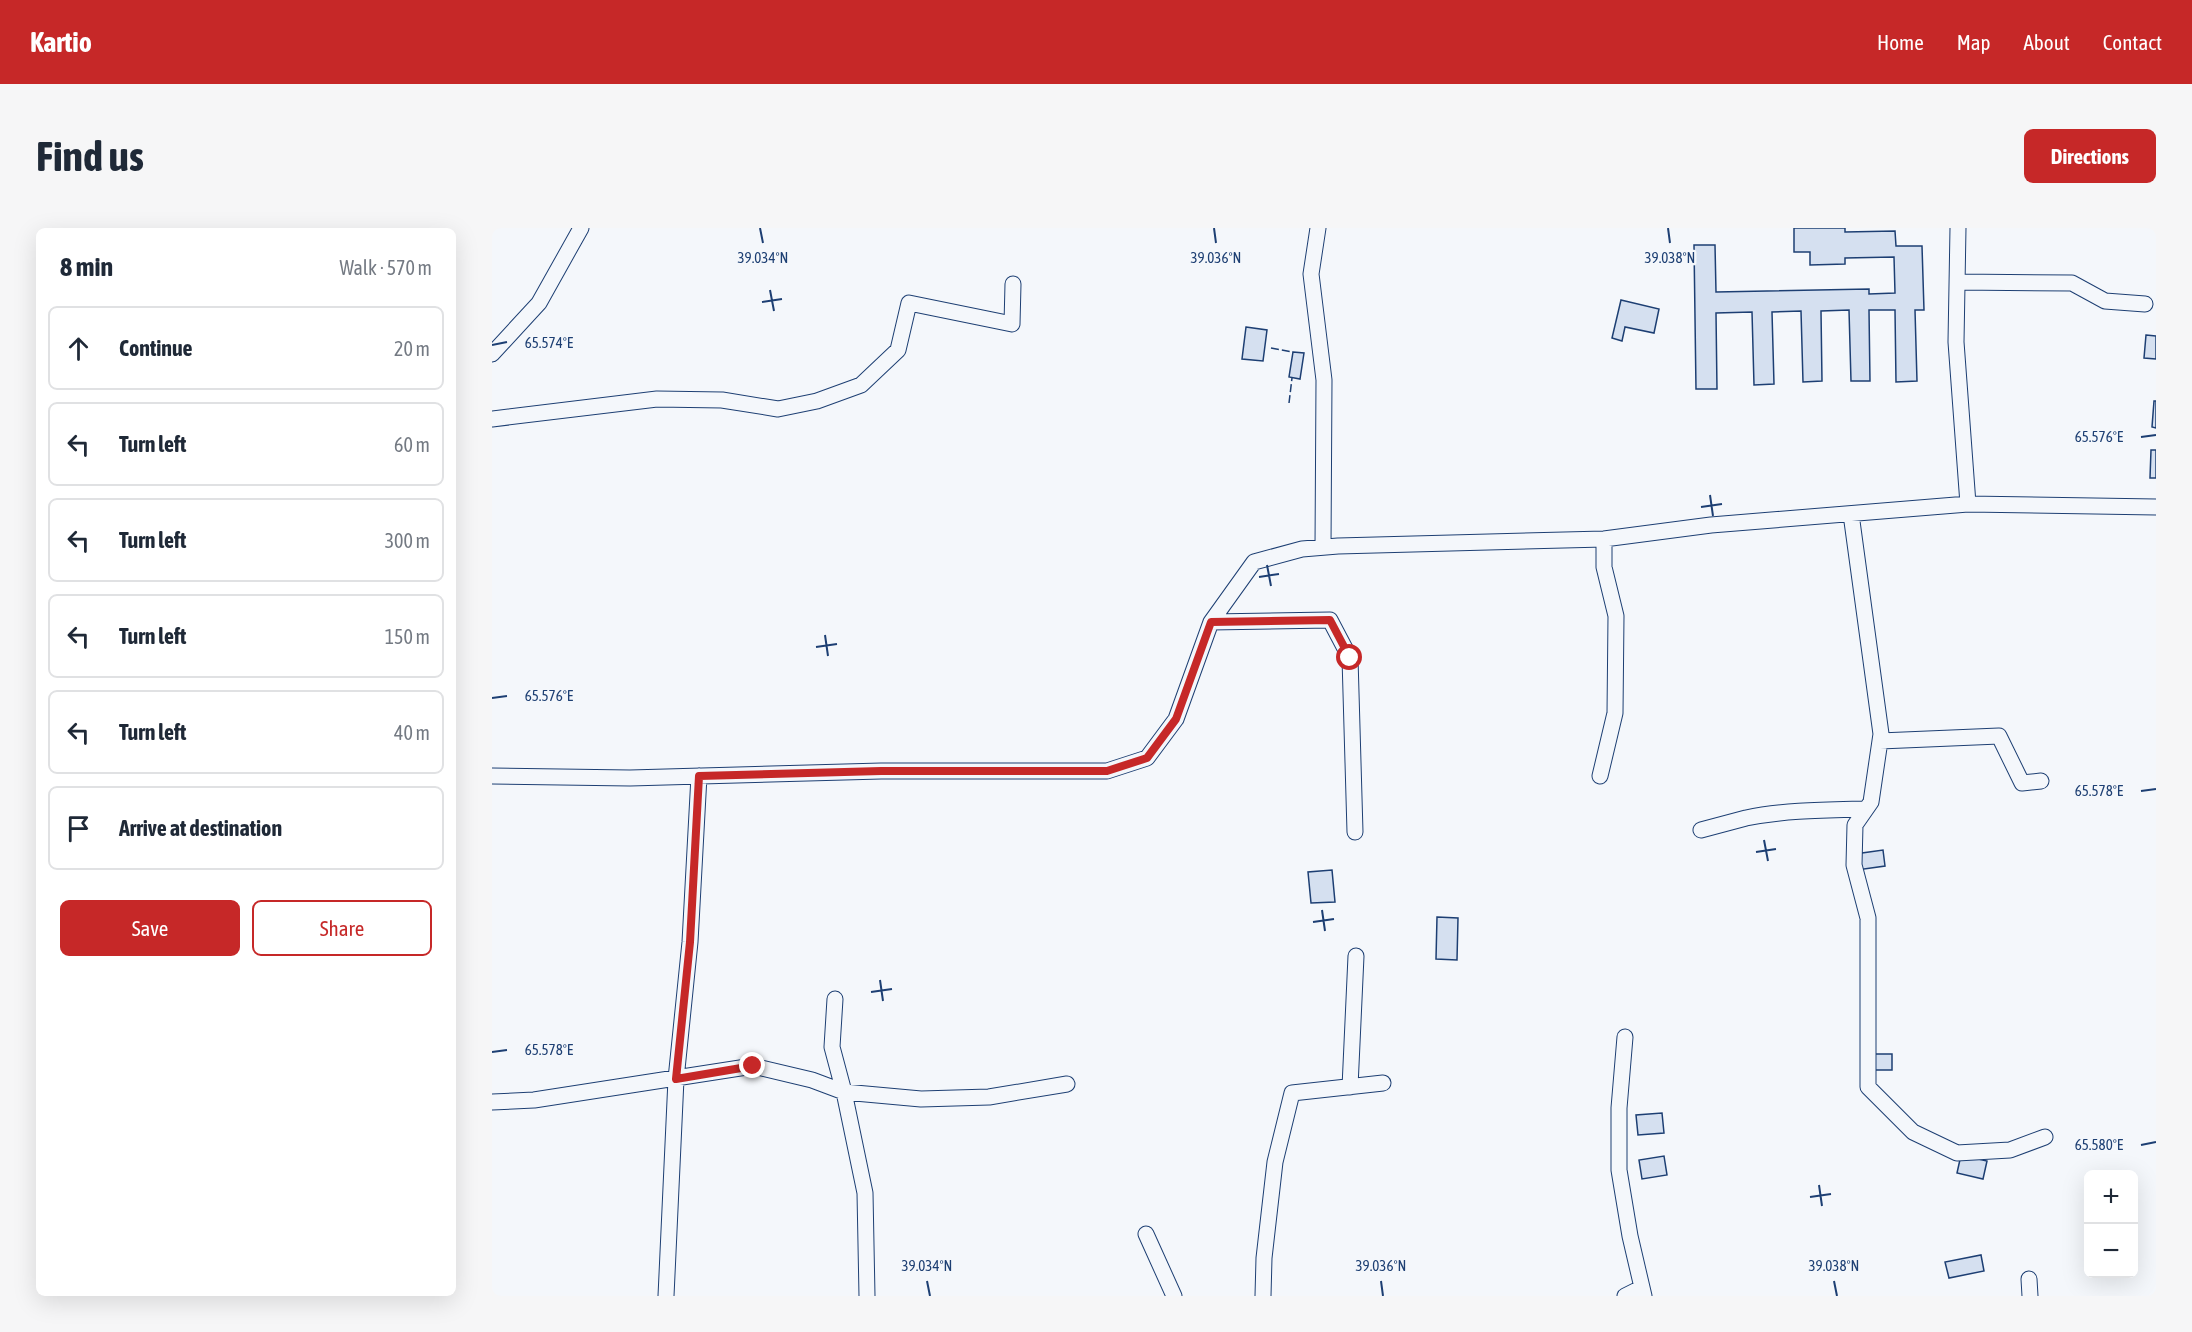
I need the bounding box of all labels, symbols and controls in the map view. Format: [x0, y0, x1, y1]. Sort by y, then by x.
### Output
text: Kartio [30, 26, 92, 58]
text: Home [1877, 30, 1924, 54]
text: Map [1957, 30, 1991, 54]
text: About [2024, 30, 2070, 54]
text: Contact [2103, 30, 2162, 54]
button: Directions [2024, 129, 2156, 183]
text: Find us [36, 132, 144, 180]
text: 39.034°N [738, 249, 788, 266]
text: 39.036°N [1191, 249, 1241, 266]
text: 39.038°N [1645, 249, 1695, 266]
text: 8 min [60, 252, 113, 282]
text: Walk · 570 m [340, 256, 432, 279]
icon: ahead [62, 332, 95, 365]
text: 65.574°E [525, 334, 574, 351]
text: Continue [119, 335, 193, 361]
text: 20 m [394, 337, 430, 360]
icon: left [62, 428, 95, 461]
text: 65.576°E [2075, 428, 2124, 445]
text: Turn left [119, 431, 186, 457]
text: 60 m [394, 433, 430, 456]
icon: left [62, 524, 95, 557]
text: Turn left [119, 527, 186, 553]
text: 300 m [385, 529, 430, 552]
icon: left [62, 620, 95, 653]
text: Turn left [119, 623, 186, 649]
text: 150 m [385, 625, 430, 648]
route start [1336, 644, 1362, 670]
text: 65.576°E [525, 687, 574, 704]
icon: left [62, 716, 95, 749]
text: Turn left [119, 719, 186, 745]
text: 40 m [394, 721, 430, 744]
text: 65.578°E [2075, 782, 2124, 799]
icon: arrive [62, 812, 95, 845]
text: Arrive at destination [119, 815, 282, 841]
button: Save [60, 900, 240, 956]
button: Share [252, 900, 432, 956]
text: 65.578°E [525, 1041, 574, 1058]
route end [739, 1052, 765, 1078]
text: 65.580°E [2075, 1136, 2124, 1153]
map controls [2084, 1170, 2138, 1278]
button: + [2084, 1170, 2138, 1224]
button: − [2084, 1224, 2138, 1278]
text: 39.034°N [902, 1257, 952, 1274]
text: 39.036°N [1356, 1257, 1406, 1274]
text: 39.038°N [1809, 1257, 1859, 1274]

